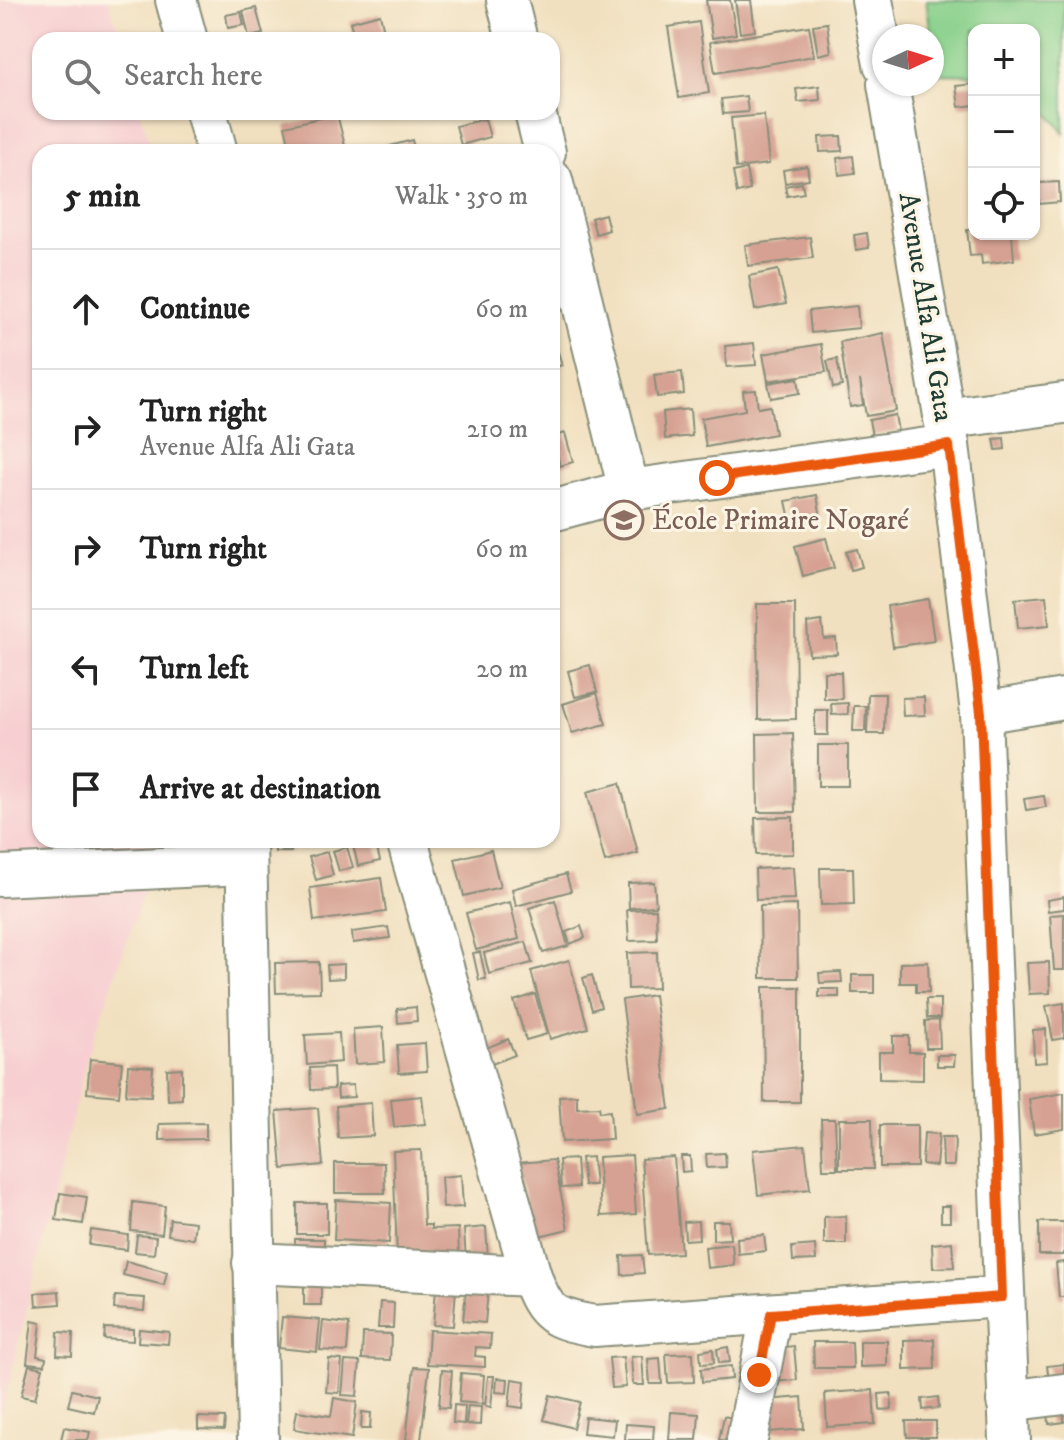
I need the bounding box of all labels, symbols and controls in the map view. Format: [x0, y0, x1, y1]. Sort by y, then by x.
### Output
north arrow [872, 24, 944, 96]
map controls [968, 24, 1040, 240]
button: + [968, 24, 1040, 96]
search box [32, 32, 560, 120]
icon: search [60, 54, 104, 98]
text: Search here [124, 58, 263, 95]
button: − [968, 96, 1040, 168]
button: locate [968, 168, 1040, 240]
text: 5 min [64, 175, 140, 217]
text: Walk · 350 m [395, 180, 528, 213]
street label: Avenue Alfa Ali Gata [891, 190, 961, 424]
icon: ahead [64, 287, 108, 331]
text: Continue [140, 291, 250, 328]
text: 60 m [475, 293, 528, 326]
text: Turn right [140, 394, 267, 431]
icon: right [64, 407, 108, 451]
text: 210 m [467, 413, 528, 446]
text: Avenue Alfa Ali Gata [140, 431, 355, 464]
route start [699, 460, 735, 496]
school or university icon: École Primaire Nogaré [603, 499, 645, 541]
place label: École Primaire Nogaré [652, 503, 909, 538]
icon: right [64, 527, 108, 571]
text: Turn right [140, 531, 267, 568]
text: 60 m [475, 533, 528, 566]
icon: left [64, 647, 108, 691]
text: Turn left [140, 651, 249, 688]
text: 20 m [476, 653, 528, 686]
icon: arrive [64, 767, 108, 811]
text: Arrive at destination [140, 771, 381, 808]
route end [741, 1357, 777, 1393]

